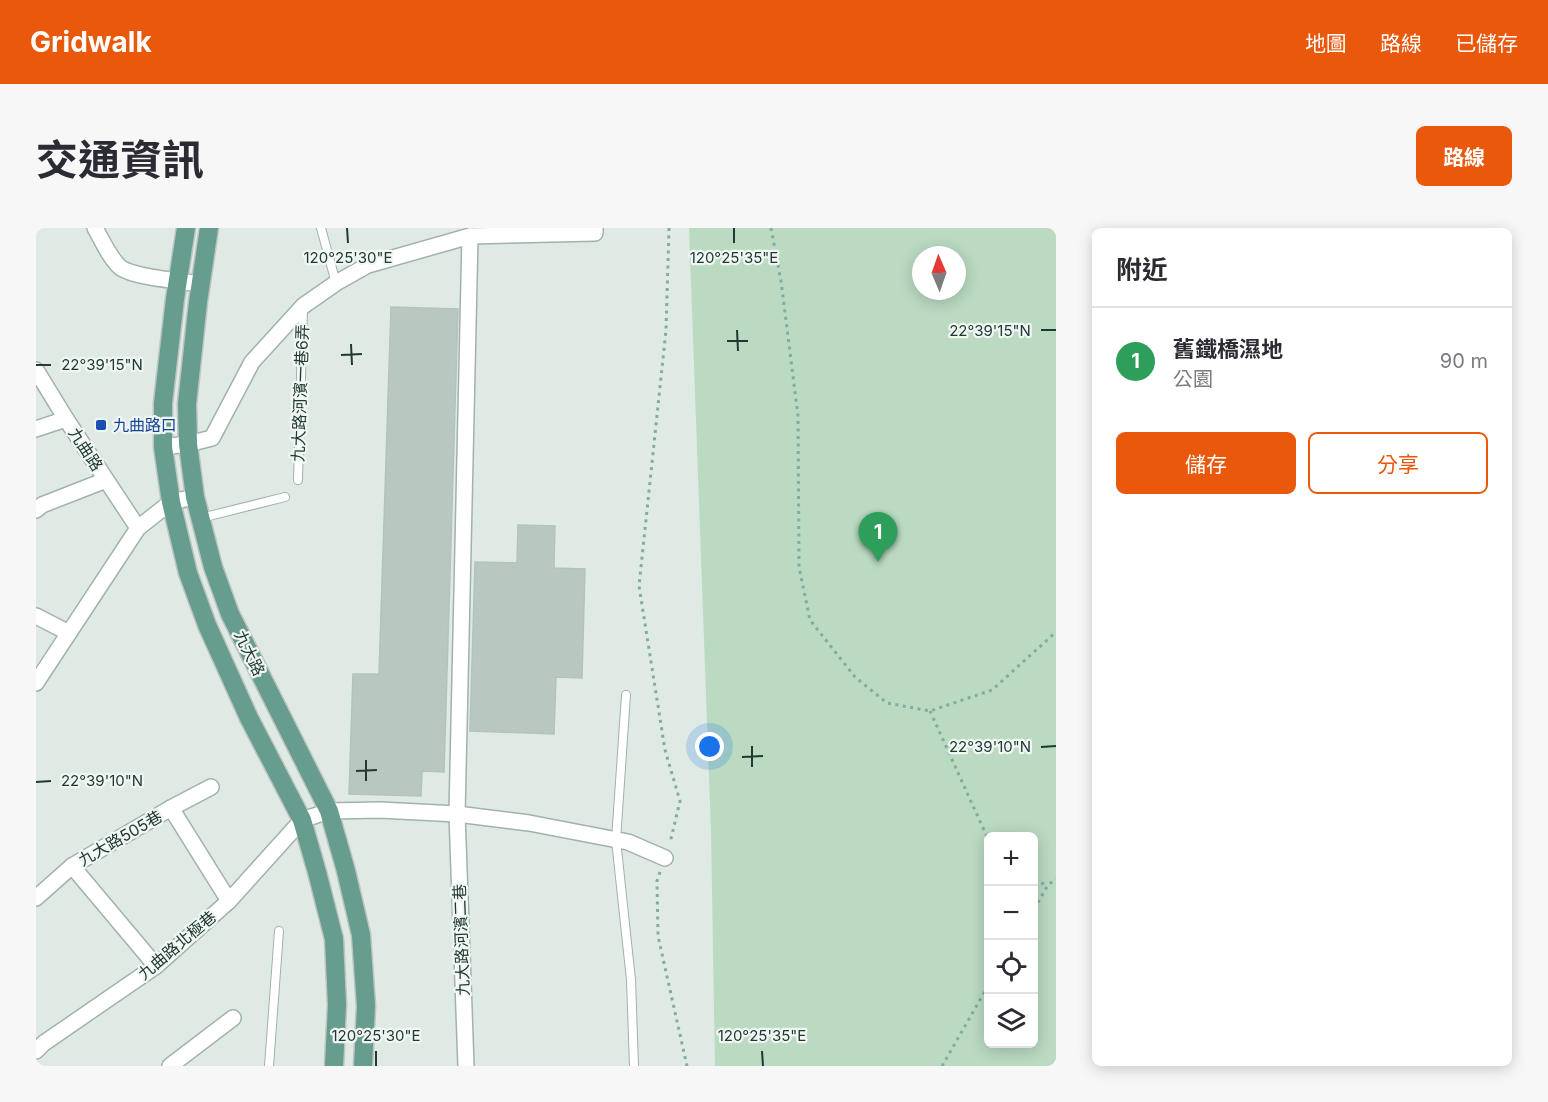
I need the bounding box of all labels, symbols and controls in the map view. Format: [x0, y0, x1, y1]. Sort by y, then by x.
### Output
text: Gridwalk [30, 25, 152, 59]
text: 地圖 [1305, 31, 1347, 56]
text: 路線 [1380, 31, 1422, 56]
text: 已儲存 [1455, 31, 1518, 56]
button: 路線 [1416, 126, 1512, 186]
text: 交通資訊 [36, 134, 204, 185]
north arrow [912, 246, 966, 300]
text: 120°25'30"E [303, 248, 393, 267]
text: 120°25'35"E [690, 248, 778, 267]
text: 附近 [1116, 254, 1168, 285]
text: 22°39'15"N [949, 321, 1031, 340]
street label: 九大路河濱一巷6弄 [288, 324, 312, 462]
text: 舊鐵橋濕地 [1173, 336, 1283, 362]
text: 1 [1131, 349, 1140, 373]
text: 90 m [1440, 349, 1488, 373]
text: 22°39'15"N [61, 355, 143, 374]
text: 公園 [1173, 367, 1213, 391]
place label: 九曲路口 [113, 415, 177, 435]
marker: 九曲路口 [94, 418, 108, 432]
street label: 九曲路 [65, 423, 107, 475]
button: 儲存 [1116, 432, 1296, 494]
button: 分享 [1308, 432, 1488, 494]
pin: 1 [858, 512, 898, 562]
street label: 九大路 [230, 627, 270, 679]
your location [695, 732, 724, 761]
text: 22°39'10"N [949, 737, 1031, 756]
text: 22°39'10"N [61, 771, 143, 790]
street label: 九大路505巷 [74, 806, 166, 870]
map controls [984, 832, 1038, 1048]
button: + [984, 832, 1038, 886]
street label: 九大路河濱二巷 [449, 884, 473, 996]
button: − [984, 886, 1038, 940]
street label: 九曲路北極巷 [134, 906, 220, 984]
button: locate [984, 940, 1038, 994]
button: layers [984, 994, 1038, 1048]
text: 120°25'30"E [331, 1026, 421, 1045]
text: 120°25'35"E [718, 1026, 806, 1045]

